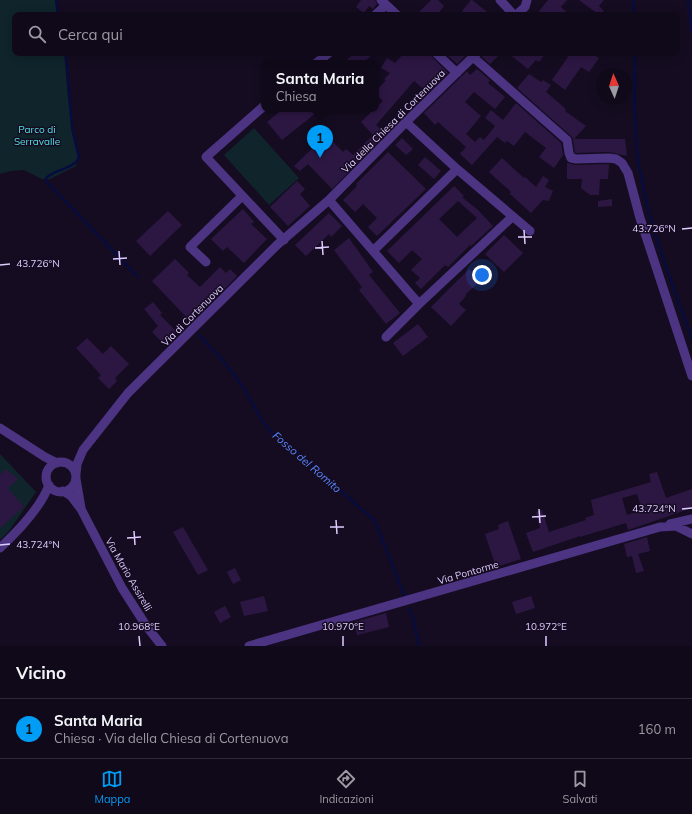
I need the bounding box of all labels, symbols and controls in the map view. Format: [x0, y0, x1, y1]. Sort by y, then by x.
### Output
search box [12, 12, 680, 56]
icon: search [26, 23, 48, 45]
text: Cerca qui [58, 25, 123, 44]
popup [261, 60, 379, 112]
street label: Via della Chiesa di Cortenuova [339, 67, 448, 176]
north arrow [596, 68, 632, 104]
text: Santa Maria [276, 69, 364, 88]
text: Chiesa [276, 88, 317, 104]
park label: Parco di Serravalle [14, 123, 60, 148]
pin: 1 [307, 125, 333, 158]
text: 43.726°N [632, 222, 676, 235]
text: 43.726°N [16, 257, 60, 270]
your location [472, 265, 492, 285]
street label: Via di Cortenuova [159, 282, 226, 349]
water label: Fosso del Romito [270, 428, 344, 496]
text: 43.724°N [632, 502, 676, 515]
street label: Via Mario Assirelli [102, 535, 155, 613]
text: 43.724°N [16, 538, 60, 551]
street label: Via Pontorme [436, 558, 500, 587]
text: 10.968°E [118, 620, 160, 633]
text: 10.970°E [322, 620, 364, 633]
text: 10.972°E [525, 620, 567, 633]
text: Vicino [16, 662, 66, 683]
text: Santa Maria [54, 711, 143, 730]
text: 1 [25, 721, 33, 737]
text: 160 m [638, 721, 676, 737]
text: Chiesa · Via della Chiesa di Cortenuova [54, 730, 288, 746]
tab: Mappa [95, 768, 130, 806]
tab: Indicazioni [319, 768, 374, 806]
tab: Salvati [563, 768, 597, 806]

